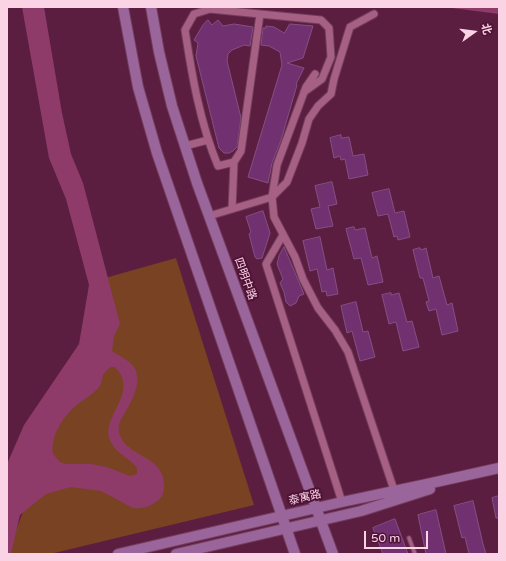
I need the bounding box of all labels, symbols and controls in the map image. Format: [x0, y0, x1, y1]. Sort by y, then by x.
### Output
north arrow [454, 12, 494, 52]
text: 北 [478, 22, 494, 36]
street label: 四明中路 [231, 256, 259, 302]
street label: 泰寓路 [287, 488, 323, 508]
scale bar [366, 523, 430, 549]
text: 50 m [371, 531, 400, 545]

